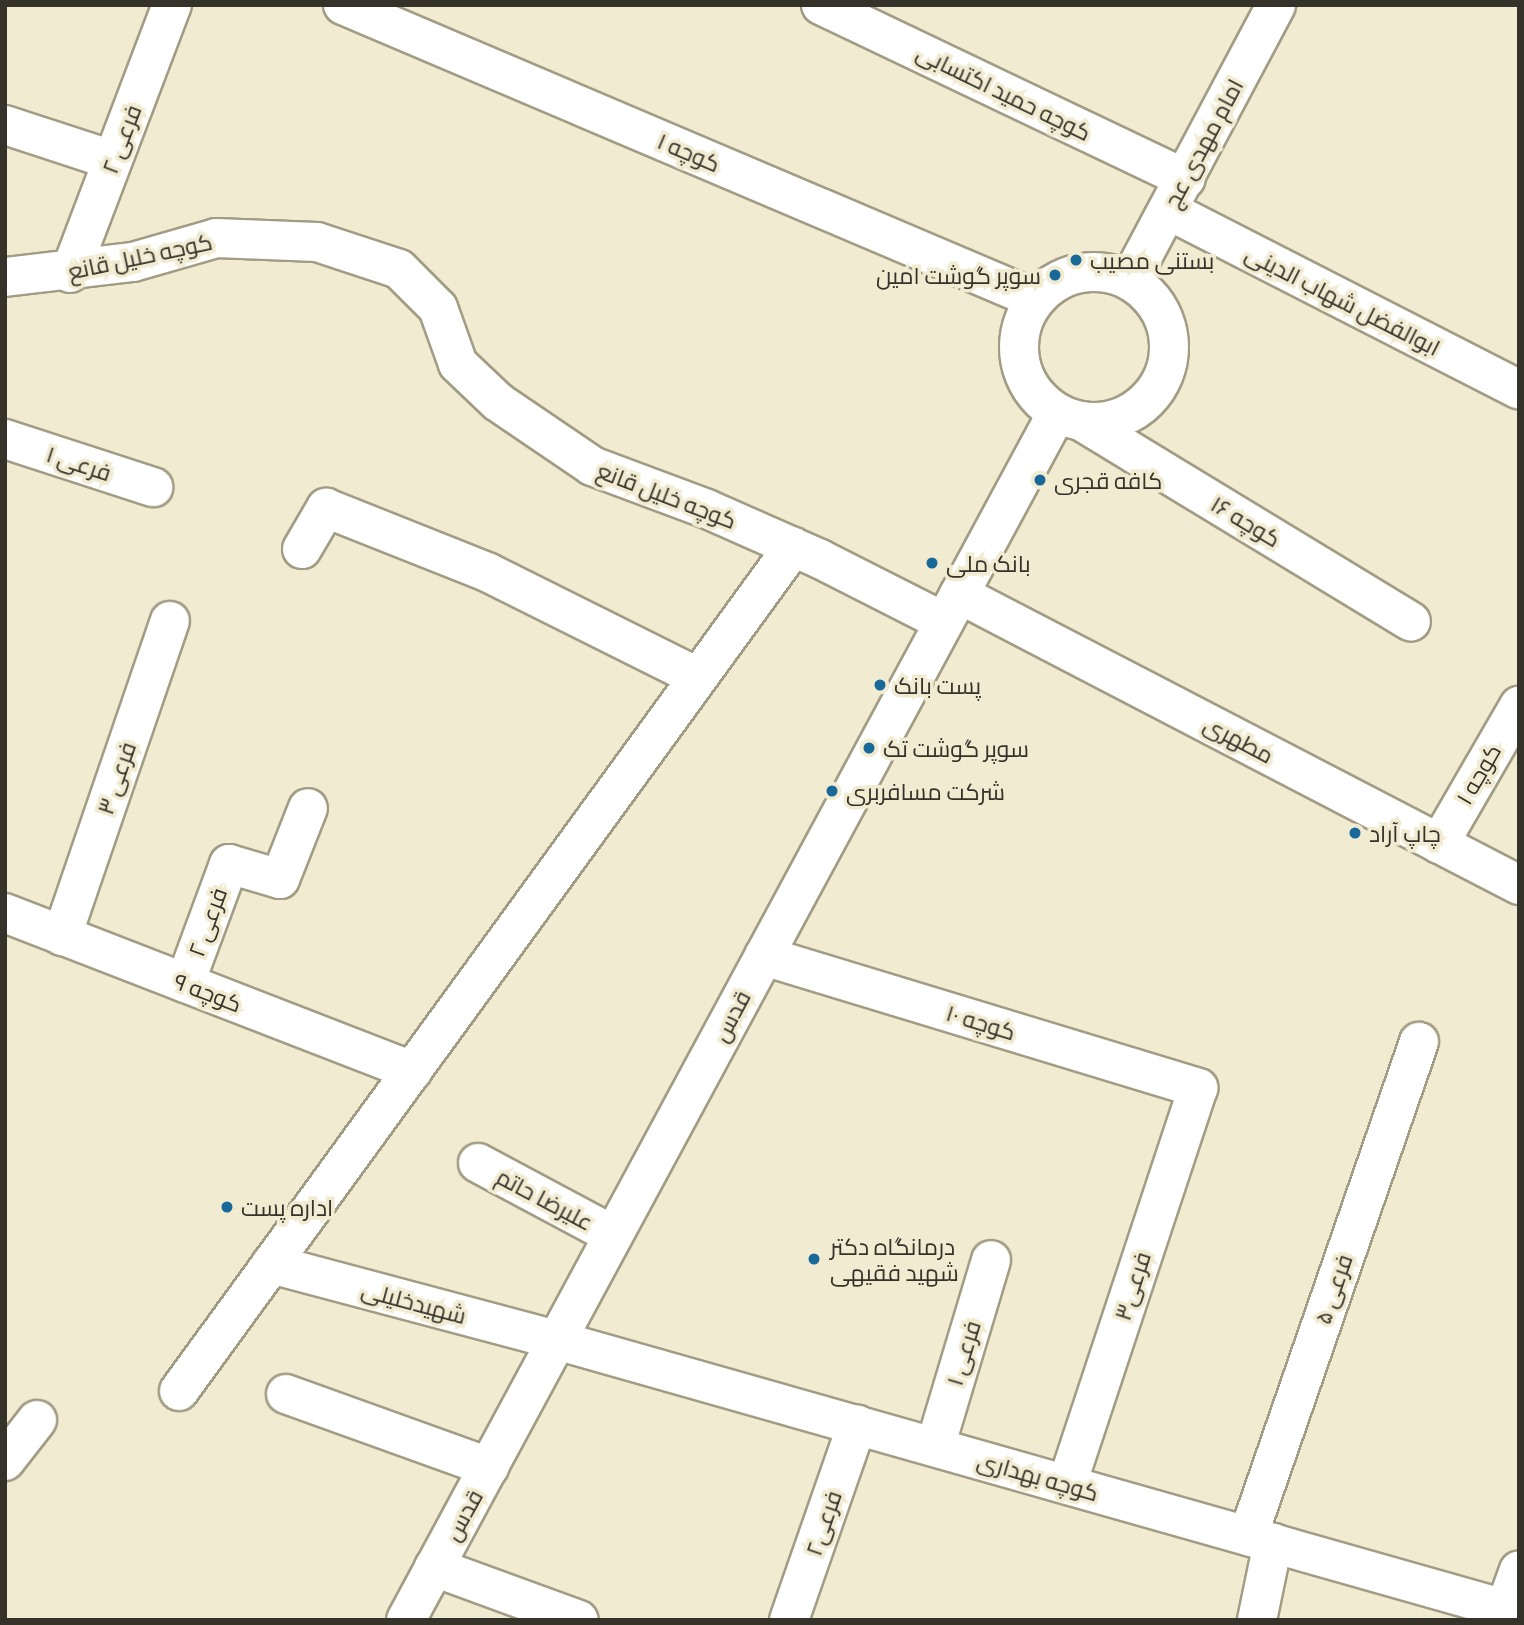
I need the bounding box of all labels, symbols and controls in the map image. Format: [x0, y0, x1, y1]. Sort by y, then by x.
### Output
street label: کوچه حمید اکتسابی [912, 38, 1096, 146]
street label: امام مهدی عج [1157, 74, 1249, 212]
street label: فرعی ۲ [95, 101, 147, 177]
street label: کوچه ۱ [653, 127, 725, 177]
street label: کوچه خلیل قانع [65, 227, 215, 285]
street label: ابوالفضل شهاب الدینی [1241, 239, 1445, 361]
place label: بستنی مصیب [1090, 246, 1214, 274]
marker: بستنی مصیب [1068, 252, 1084, 268]
place label: سوپر گوشت امین [876, 261, 1041, 289]
marker: سوپر گوشت امین [1047, 267, 1063, 283]
street label: فرعی ۱ [43, 440, 115, 486]
street label: کوچه خلیل قانع [593, 456, 741, 534]
place label: کافه قجری [1054, 466, 1162, 494]
marker: کافه قجری [1032, 472, 1048, 488]
street label: کوچه ۱۶ [1206, 489, 1286, 553]
place label: بانک ملی [946, 549, 1031, 577]
marker: بانک ملی [924, 555, 940, 571]
place label: پست بانک [894, 671, 981, 699]
marker: پست بانک [872, 677, 888, 693]
street label: مطهری [1200, 709, 1278, 769]
place label: سوپر گوشت تک [883, 734, 1029, 762]
street label: فرعی ۳ [91, 738, 141, 818]
street label: کوچه ۱ [1450, 739, 1506, 809]
marker: سوپر گوشت تک [861, 740, 877, 756]
place label: شرکت مسافربری [846, 777, 1005, 805]
marker: شرکت مسافربری [824, 783, 840, 799]
place label: چاپ آراد [1369, 819, 1441, 847]
marker: چاپ آراد [1347, 825, 1363, 841]
street label: فرعی ۲ [182, 884, 232, 960]
street label: کوچه ۹ [170, 967, 246, 1017]
street label: قدس [706, 986, 756, 1046]
street label: کوچه ۱۰ [943, 998, 1019, 1046]
street label: علیرضا حاتم [492, 1162, 598, 1236]
place label: اداره پست [241, 1193, 333, 1221]
marker: اداره پست [219, 1199, 235, 1215]
place label: درمانگاه دکتر شهید فقیهی [830, 1232, 959, 1286]
street label: فرعی۳ [1108, 1248, 1156, 1324]
marker: درمانگاه دکتر شهید فقیهی [804, 1249, 824, 1269]
street label: فرعی ۵ [1308, 1250, 1358, 1328]
street label: شهیدخلیلی [359, 1275, 469, 1329]
street label: فرعی ۱ [940, 1317, 986, 1389]
street label: کوچه بهداری [974, 1446, 1102, 1506]
street label: قدس [438, 1485, 488, 1545]
street label: فرعی۲ [799, 1487, 847, 1559]

